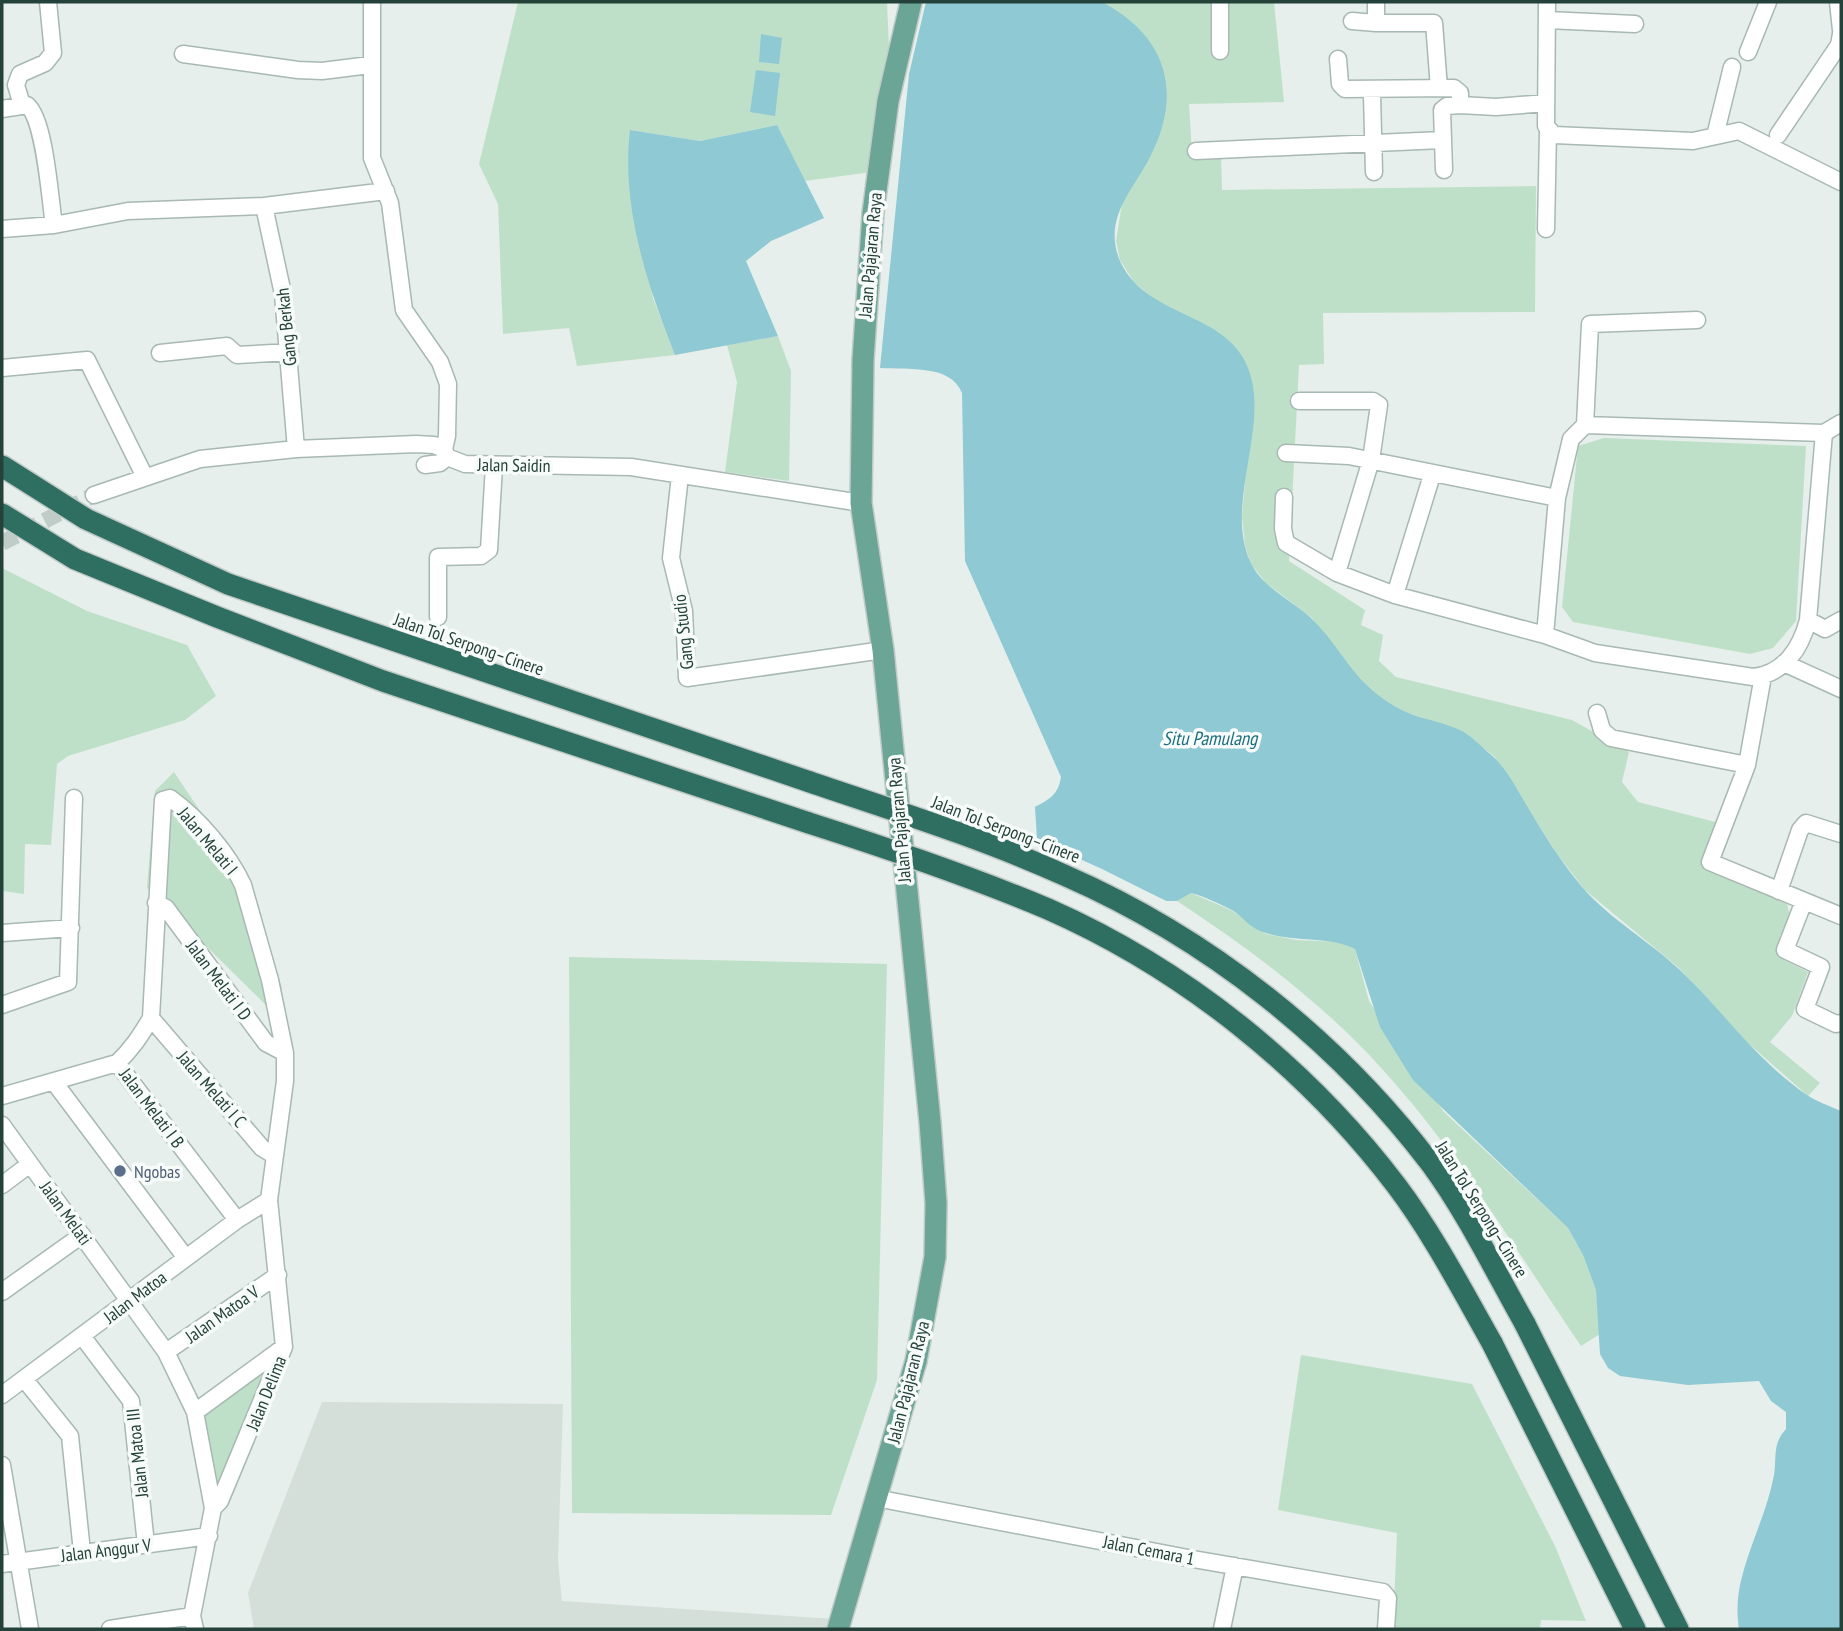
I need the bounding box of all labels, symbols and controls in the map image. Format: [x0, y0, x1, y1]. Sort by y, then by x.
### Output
street label: Jalan Pajajaran Raya [853, 192, 887, 319]
street label: Gang Berkah [270, 287, 302, 367]
street label: Jalan Saidin [476, 453, 551, 477]
street label: Gang Studio [668, 593, 698, 671]
street label: Jalan Tol Serpong–Cinere [390, 607, 547, 680]
water label: Situ Pamulang [1163, 726, 1259, 750]
street label: Jalan Pajajaran Raya [882, 757, 916, 884]
street label: Jalan Tol Serpong–Cinere [928, 790, 1083, 868]
street label: Jalan Melati I [172, 802, 243, 880]
street label: Jalan Melati I D [181, 934, 257, 1025]
street label: Jalan Melati I C [172, 1045, 251, 1132]
street label: Jalan Melati I B [114, 1063, 190, 1153]
street label: Jalan Tol Serpong–Cinere [1430, 1136, 1533, 1282]
place label: Ngobas [134, 1160, 180, 1183]
marker: Ngobas [112, 1163, 128, 1179]
street label: Jalan Melati [34, 1176, 97, 1250]
street label: Jalan Matoa [98, 1266, 171, 1329]
street label: Jalan Matoa V [180, 1280, 264, 1348]
street label: Jalan Pajajaran Raya [881, 1318, 934, 1447]
street label: Jalan Delima [240, 1352, 291, 1435]
street label: Jalan Matoa III [121, 1407, 153, 1500]
street label: Jalan Cemara 1 [1100, 1530, 1197, 1570]
street label: Jalan Anggur V [59, 1533, 153, 1567]

